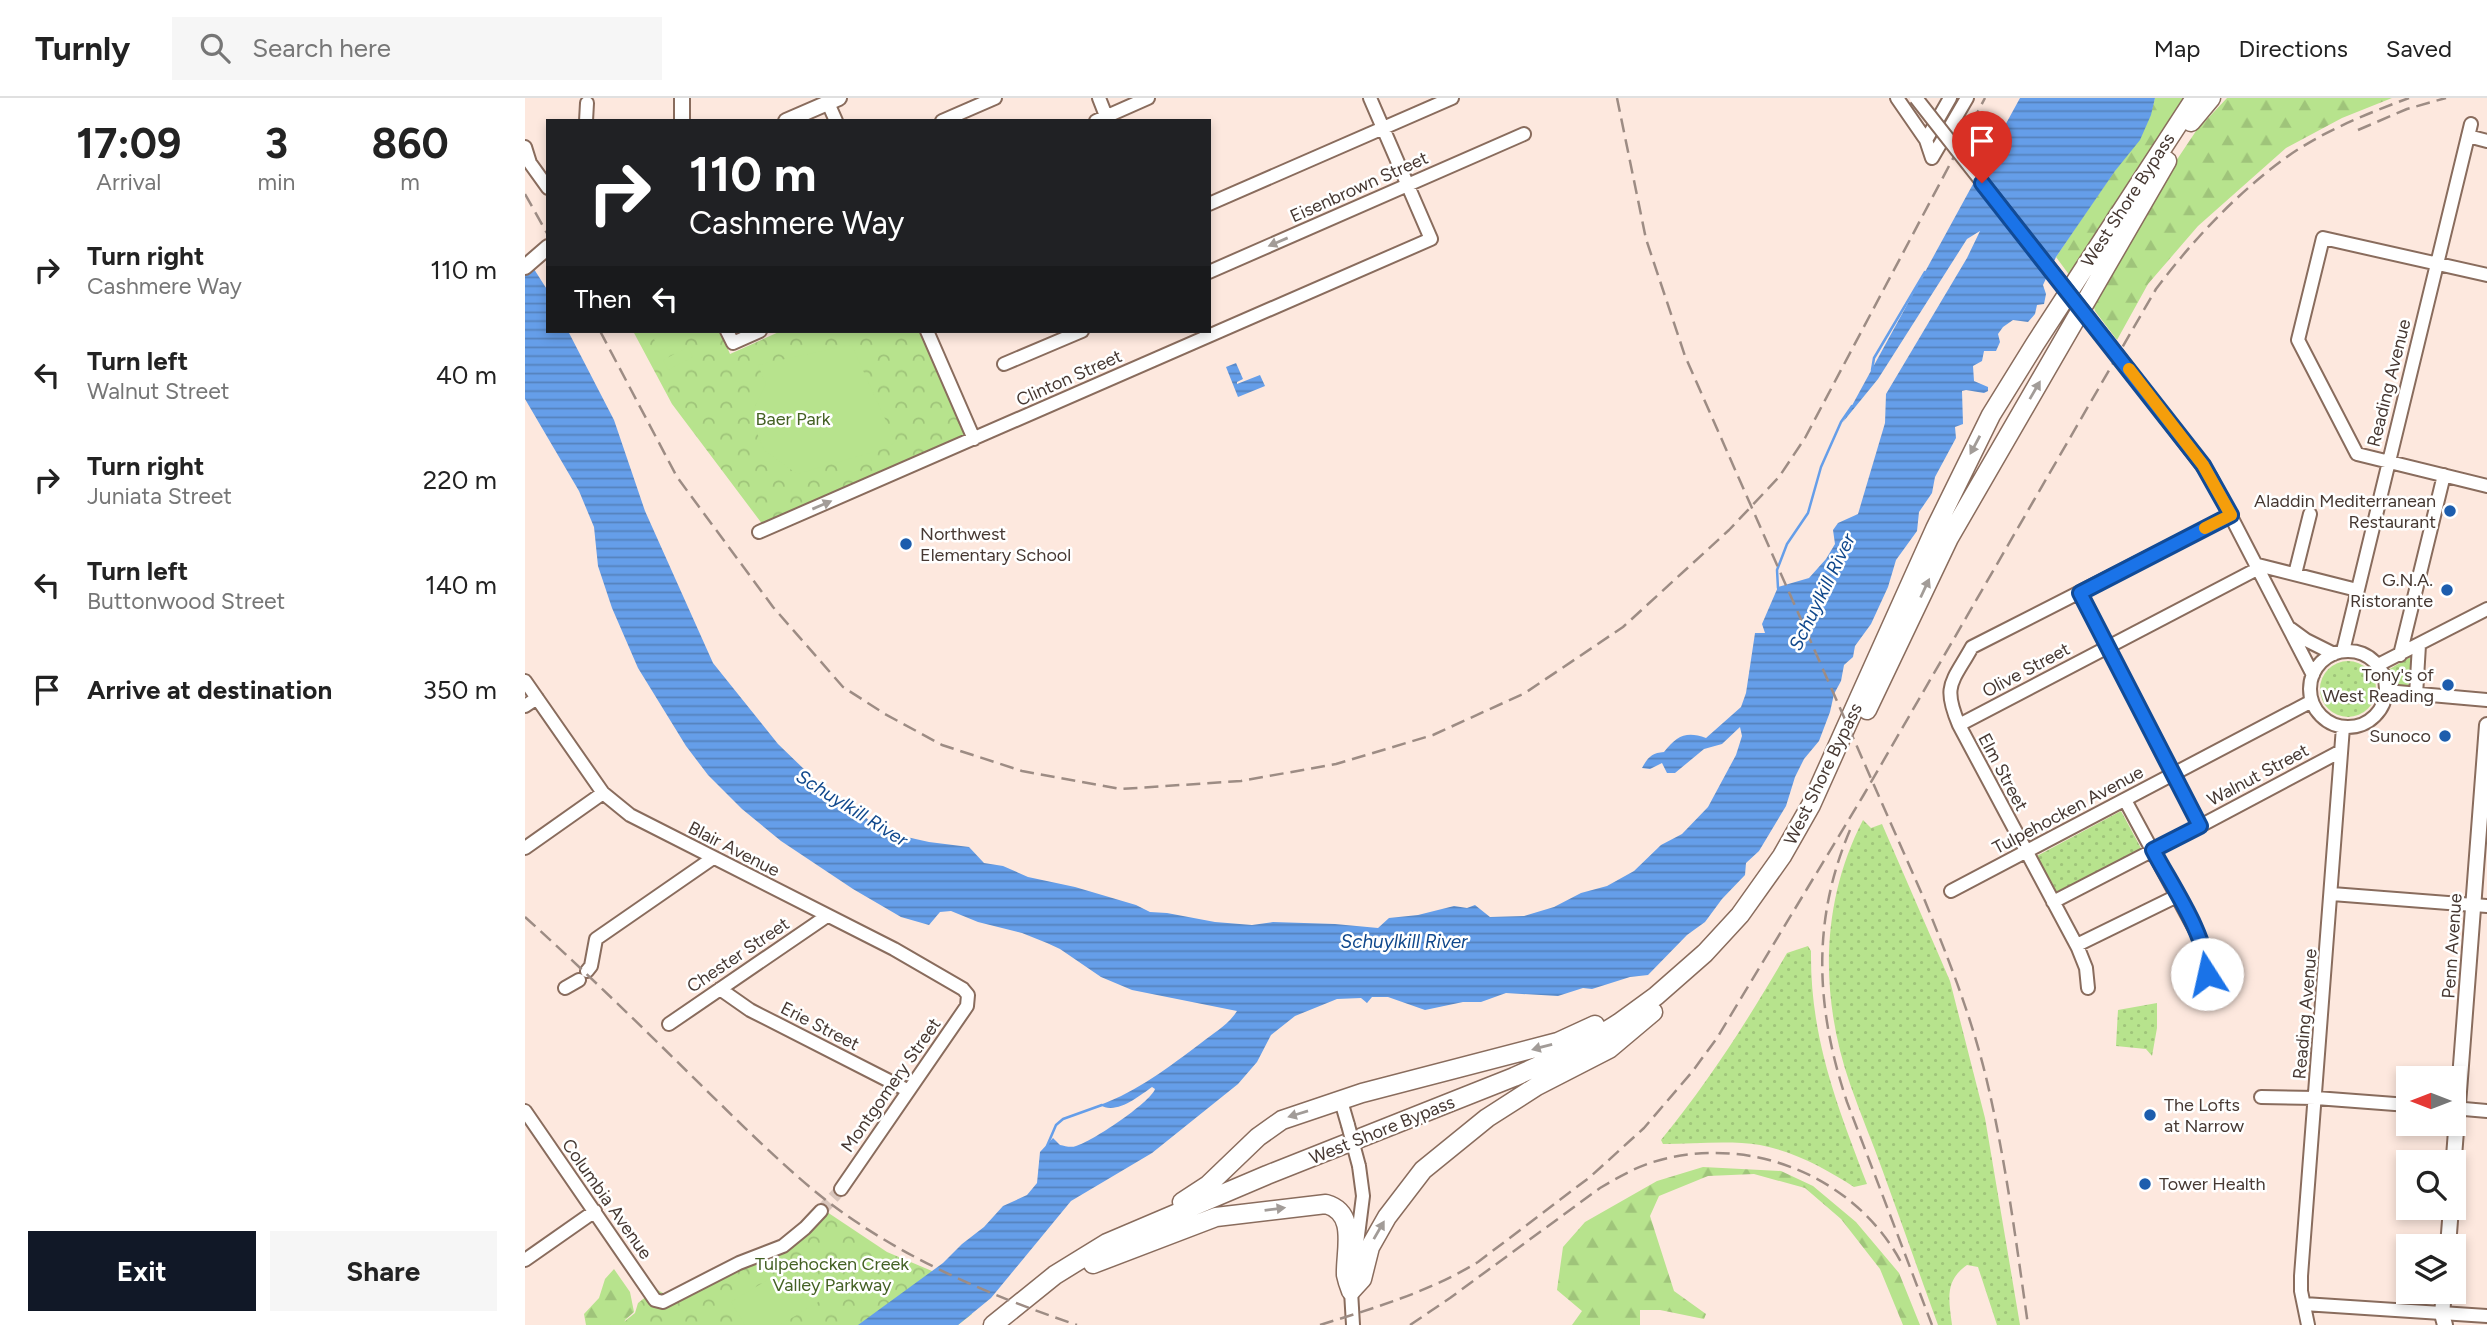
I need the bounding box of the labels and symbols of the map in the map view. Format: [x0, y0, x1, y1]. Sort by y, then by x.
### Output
pin [1952, 111, 2012, 183]
street label: West Shore Bypass [2077, 129, 2179, 271]
street label: Eisenbrown Street [1286, 147, 1432, 227]
one-way arrow [1267, 236, 1288, 247]
street label: Reading Avenue [2362, 317, 2416, 449]
street label: Clinton Street [1013, 345, 1125, 411]
one-way arrow [2029, 380, 2041, 399]
park label: Baer Park [756, 408, 831, 430]
one-way arrow [1970, 435, 1981, 455]
place label: Aladdin Mediterranean Restaurant [2254, 490, 2436, 533]
one-way arrow [812, 499, 832, 511]
marker: Aladdin Mediterranean Restaurant [2442, 503, 2458, 519]
place label: Northwest Elementary School [920, 523, 1071, 566]
water label: Schuylkill River [1784, 529, 1860, 654]
marker: Northwest Elementary School [898, 536, 914, 552]
place label: G.N.A. Ristorante [2350, 569, 2433, 612]
one-way arrow [1919, 578, 1930, 598]
marker: G.N.A. Ristorante [2439, 582, 2455, 598]
street label: Olive Street [1978, 638, 2074, 702]
place label: Tony's of West Reading [2322, 664, 2434, 707]
marker: Tony's of West Reading [2440, 677, 2456, 693]
street label: West Shore Bypass [1779, 700, 1867, 848]
place label: Sunoco [2369, 725, 2431, 747]
marker: Sunoco [2437, 728, 2453, 744]
street label: Elm Street [1973, 729, 2033, 815]
street label: Walnut Street [2204, 739, 2313, 811]
street label: Tulpehocken Avenue [1989, 761, 2147, 859]
water label: Schuylkill River [792, 765, 912, 852]
street label: Blair Avenue [685, 817, 784, 882]
street label: Penn Avenue [2437, 892, 2467, 999]
street label: Chester Street [683, 913, 794, 997]
water label: Schuylkill River [1340, 930, 1468, 953]
position arrow [2170, 937, 2244, 1011]
street label: Reading Avenue [2288, 948, 2322, 1080]
street label: Erie Street [777, 997, 863, 1055]
street label: Montgomery Street [836, 1013, 946, 1156]
one-way arrow [1531, 1042, 1552, 1052]
north arrow [2396, 1066, 2466, 1136]
street label: West Shore Bypass [1306, 1091, 1458, 1169]
place label: The Lofts at Narrow [2164, 1094, 2244, 1137]
marker: The Lofts at Narrow [2142, 1107, 2158, 1123]
one-way arrow [1287, 1110, 1308, 1120]
street label: Columbia Avenue [557, 1135, 657, 1264]
place label: Tower Health [2159, 1173, 2266, 1195]
marker: Tower Health [2137, 1176, 2153, 1192]
one-way arrow [1264, 1203, 1286, 1214]
one-way arrow [1373, 1221, 1385, 1240]
park label: Tulpehocken Creek Valley Parkway [755, 1253, 909, 1296]

